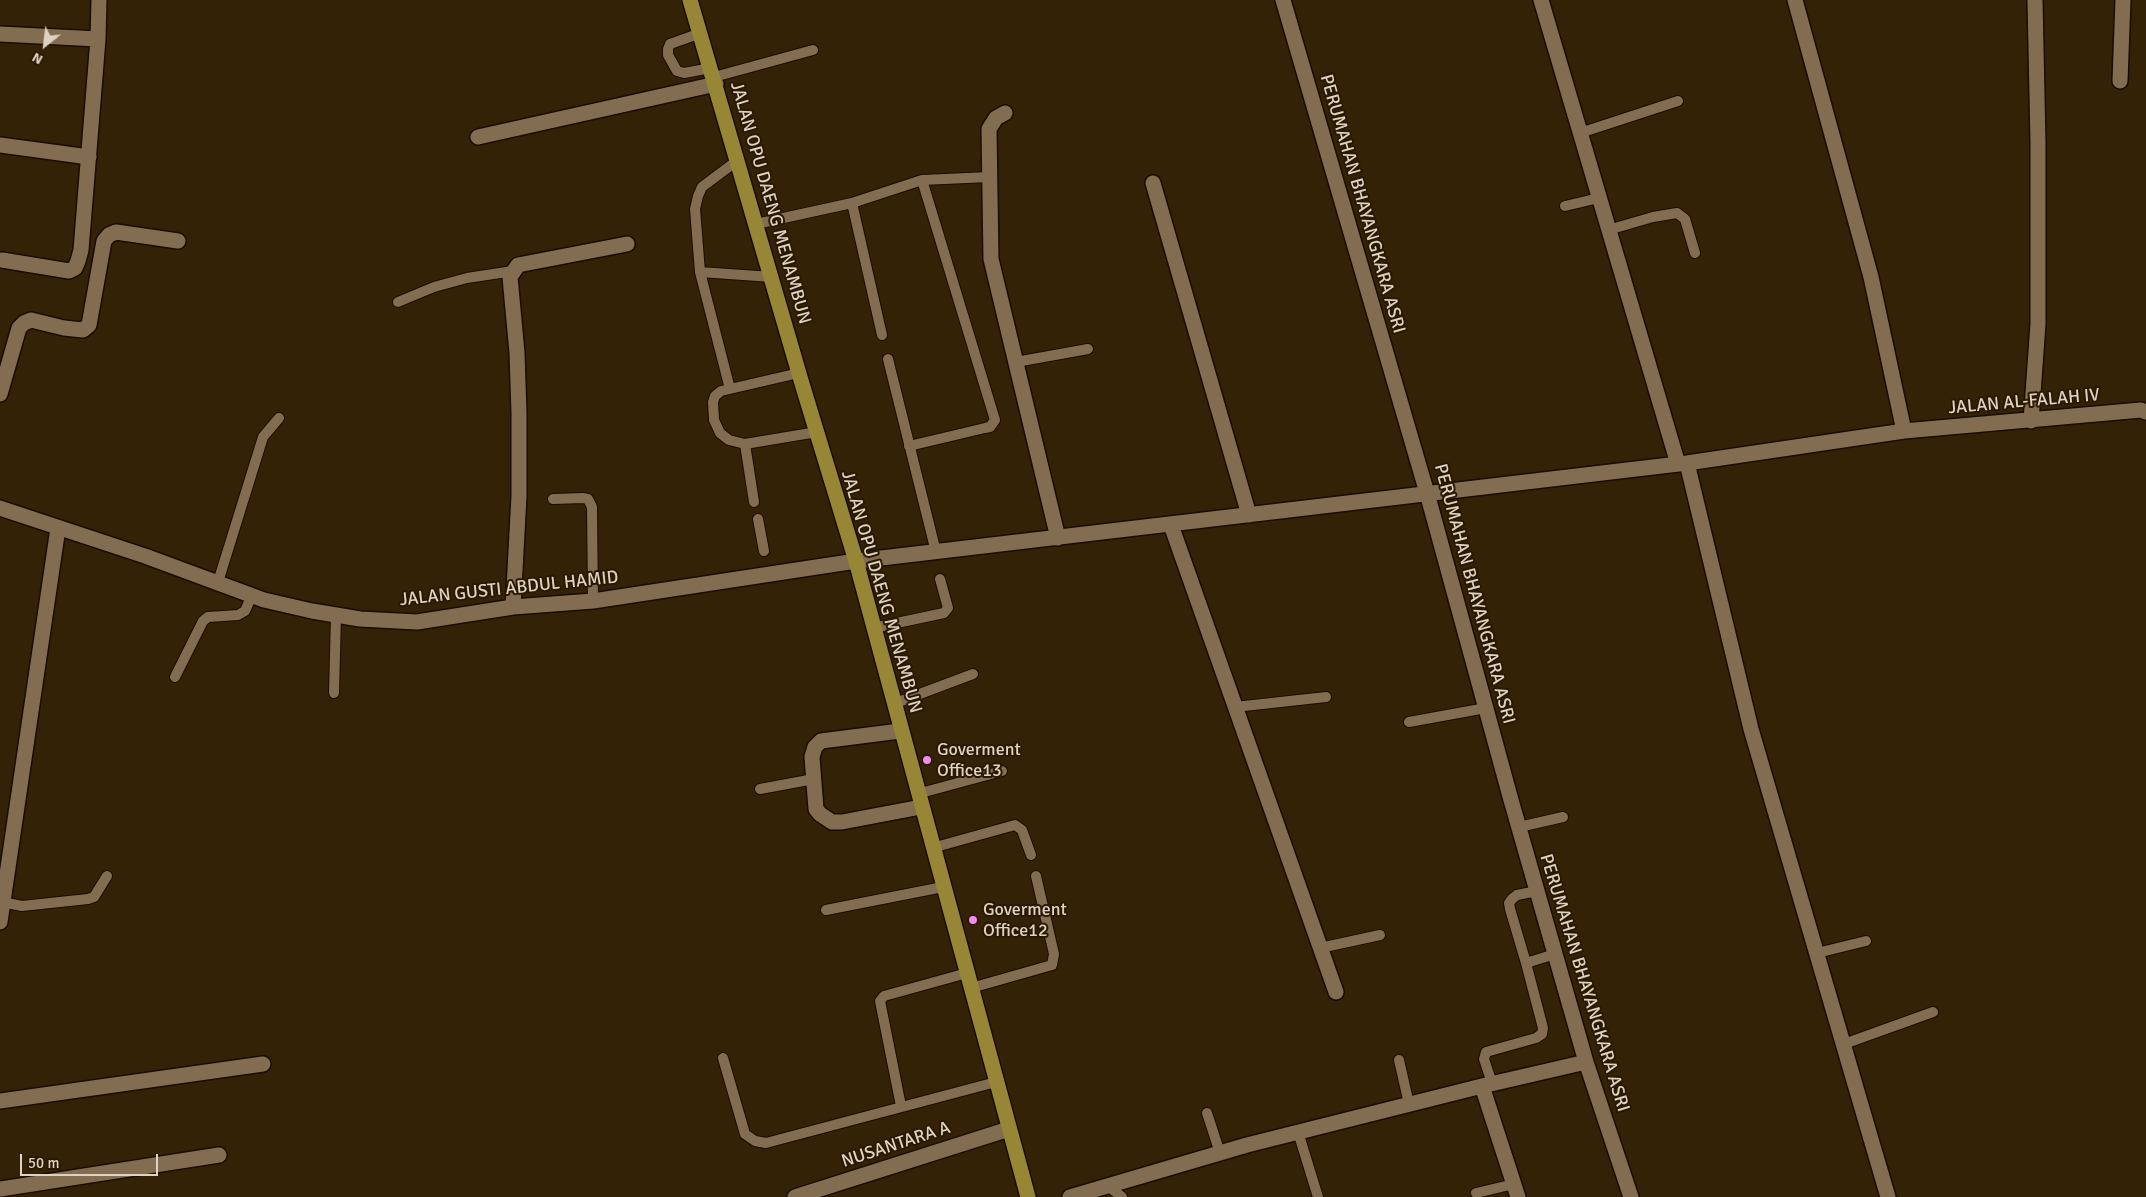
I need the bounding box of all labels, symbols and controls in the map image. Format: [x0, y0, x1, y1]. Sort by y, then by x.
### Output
north arrow [20, 20, 70, 70]
text: N [29, 49, 46, 68]
street label: PERUMAHAN BHAYANGKARA ASRI [1315, 72, 1409, 336]
street label: JALAN OPU DAENG MENAMBUN [725, 79, 815, 327]
street label: JALAN AL-FALAH IV [1947, 385, 2101, 419]
street label: PERUMAHAN BHAYANGKARA ASRI [1429, 462, 1519, 726]
street label: JALAN OPU DAENG MENAMBUN [836, 468, 926, 716]
street label: JALAN GUSTI ABDUL HAMID [399, 567, 619, 611]
place label: Goverment Office13 [937, 739, 1021, 782]
marker: Goverment Office13 [921, 754, 933, 766]
street label: PERUMAHAN BHAYANGKARA ASRI [1534, 851, 1634, 1115]
place label: Goverment Office12 [983, 899, 1067, 942]
marker: Goverment Office12 [967, 914, 979, 926]
street label: NUSANTARA A [839, 1117, 953, 1173]
scale bar [22, 1144, 160, 1176]
text: 50 m [28, 1154, 59, 1172]

